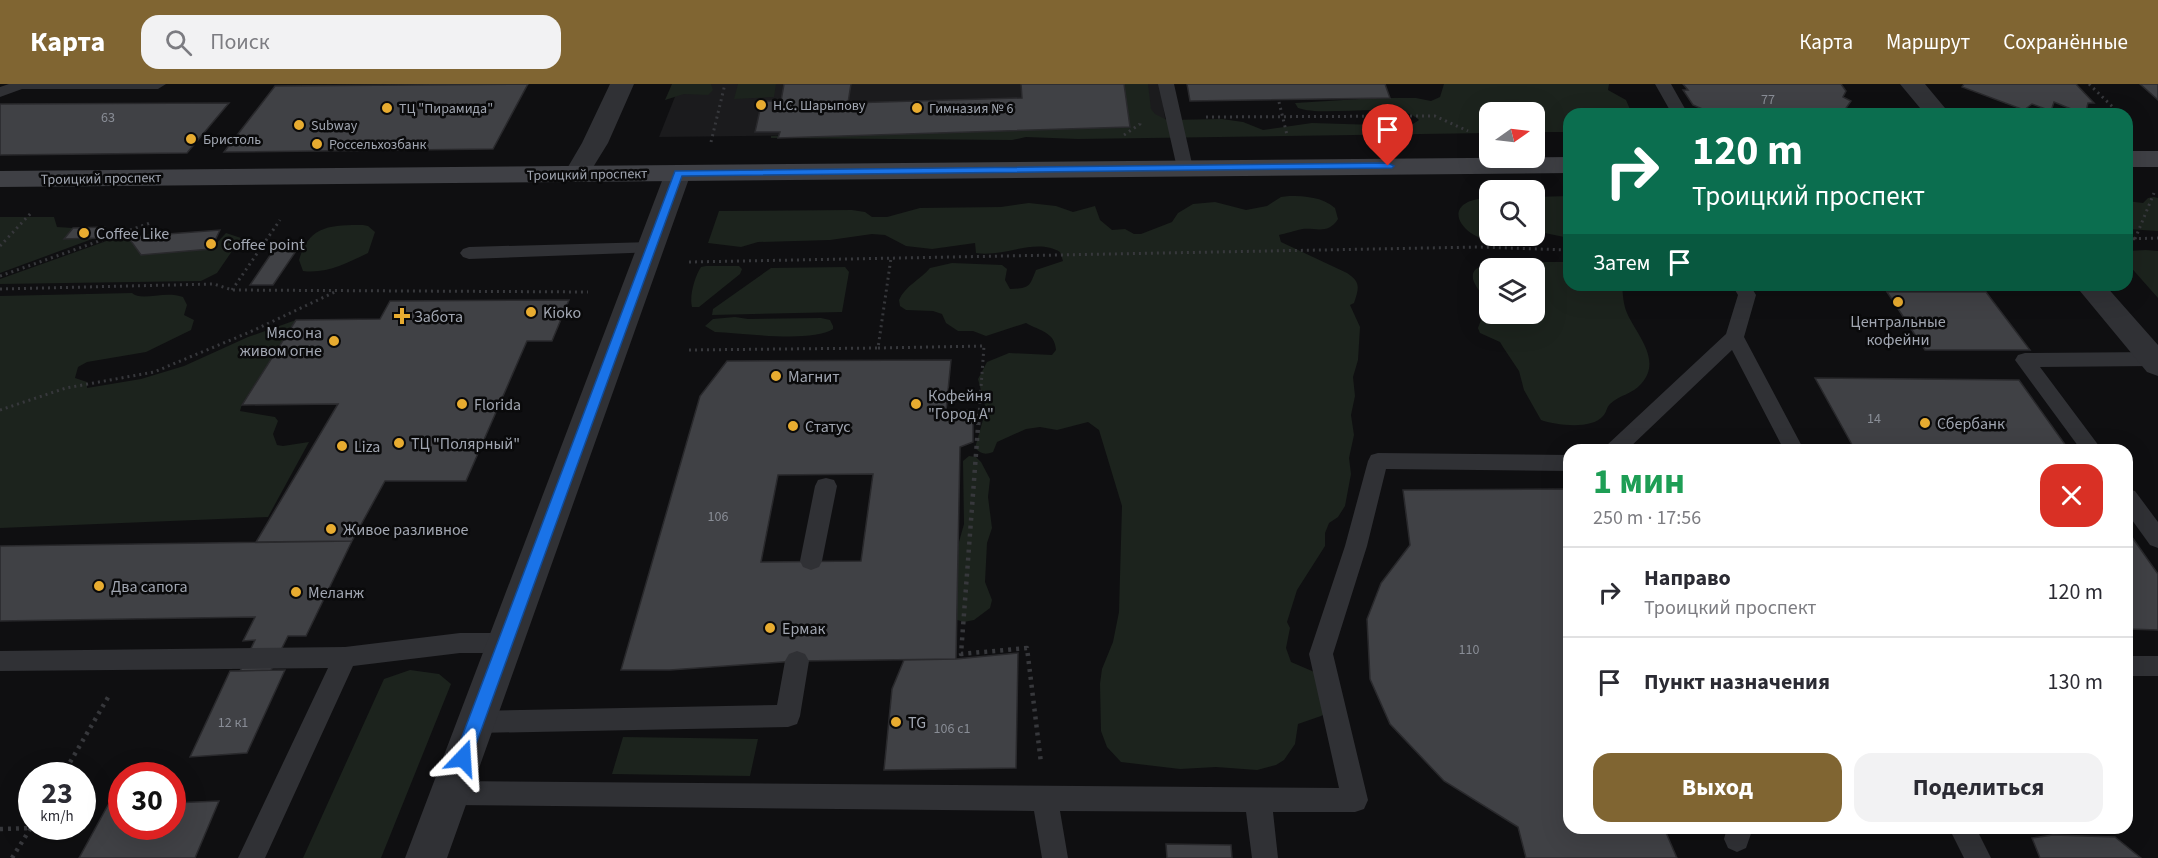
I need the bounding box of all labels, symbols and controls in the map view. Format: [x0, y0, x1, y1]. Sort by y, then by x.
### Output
search box [141, 15, 561, 69]
text: Карта [30, 22, 105, 62]
icon: search [162, 26, 195, 59]
text: Поиск [210, 26, 270, 58]
text: Карта [1799, 27, 1853, 57]
text: Маршрут [1886, 27, 1970, 57]
text: Сохранённые [2003, 27, 2128, 57]
house number: 77 [1761, 90, 1775, 110]
place label: Н.С. Шарыпову [773, 96, 866, 116]
marker: Н.С. Шарыпову [754, 98, 768, 112]
place label: ТЦ "Пирамида" [399, 99, 493, 119]
place label: Гимназия № 6 [929, 99, 1013, 119]
marker: ТЦ "Пирамида" [380, 101, 394, 115]
marker: Гимназия № 6 [910, 101, 924, 115]
north arrow [1479, 102, 1545, 168]
map controls [1479, 102, 1545, 324]
pin [1362, 104, 1413, 166]
house number: 63 [101, 108, 115, 128]
icon: arrive [1371, 113, 1404, 146]
place label: Subway [311, 116, 358, 136]
marker: Subway [292, 118, 306, 132]
text: 120 m [1692, 121, 1803, 181]
place label: Бристоль [203, 130, 261, 150]
marker: Бристоль [184, 132, 198, 146]
icon: right [1593, 132, 1671, 210]
place label: Россельхозбанк [329, 135, 427, 155]
marker: Россельхозбанк [310, 137, 324, 151]
street label: Троицкий проспект [526, 164, 648, 186]
street label: Троицкий проспект [40, 168, 162, 190]
text: Троицкий проспект [1692, 177, 1925, 216]
button: search [1479, 180, 1545, 246]
place label: Coffee Like [96, 223, 169, 245]
marker: Coffee Like [77, 226, 91, 240]
place label: Coffee point [223, 234, 305, 256]
marker: Coffee point [204, 237, 218, 251]
icon: arrive [1663, 246, 1696, 279]
text: Затем [1593, 247, 1651, 279]
button: layers [1479, 258, 1545, 324]
marker: Центральные кофейни [1891, 295, 1905, 309]
place label: Kioko [543, 302, 581, 324]
marker: Kioko [524, 305, 538, 319]
place label: Забота [414, 306, 463, 328]
marker: Забота [395, 309, 409, 323]
place label: Центральные кофейни [1850, 311, 1946, 351]
place label: Мясо на живом огне [240, 322, 322, 362]
marker: Мясо на живом огне [327, 334, 341, 348]
place label: Магнит [788, 366, 840, 388]
marker: Магнит [769, 369, 783, 383]
place label: Кофейня "Город А" [928, 385, 994, 425]
place label: Florida [474, 394, 521, 416]
marker: Florida [455, 397, 469, 411]
marker: Кофейня "Город А" [909, 397, 923, 411]
house number: 14 [1867, 409, 1881, 429]
place label: Сбербанк [1937, 413, 2005, 435]
place label: Статус [805, 416, 851, 438]
marker: Сбербанк [1918, 416, 1932, 430]
marker: Статус [786, 419, 800, 433]
place label: ТЦ "Полярный" [411, 433, 520, 455]
place label: Liza [354, 436, 380, 458]
marker: ТЦ "Полярный" [392, 436, 406, 450]
marker: Liza [335, 439, 349, 453]
text: 1 мин [1593, 456, 1685, 507]
button: close [2040, 464, 2103, 527]
text: 250 m · 17:56 [1593, 504, 1701, 532]
house number: 106 [708, 507, 728, 527]
place label: Живое разливное [343, 519, 469, 541]
marker: Живое разливное [324, 522, 338, 536]
text: Направо [1644, 562, 1731, 594]
place label: Два сапога [111, 576, 188, 598]
icon: right [1593, 576, 1626, 609]
text: 120 m [2048, 576, 2103, 608]
marker: Два сапога [92, 579, 106, 593]
place label: Меланж [308, 582, 364, 604]
marker: Меланж [289, 585, 303, 599]
text: Троицкий проспект [1644, 594, 1817, 622]
place label: Ермак [782, 618, 826, 640]
marker: Ермак [763, 621, 777, 635]
house number: 110 [1459, 640, 1479, 660]
icon: arrive [1593, 666, 1626, 699]
text: Пункт назначения [1644, 666, 1830, 698]
text: 130 m [2048, 666, 2103, 698]
place label: TG [908, 712, 926, 734]
house number: 12 к1 [218, 713, 248, 733]
marker: TG [889, 715, 903, 729]
house number: 106 с1 [933, 719, 971, 739]
position arrow [431, 726, 495, 790]
button: Выход [1593, 753, 1842, 822]
button: Поделиться [1854, 753, 2103, 822]
speed limit sign: 30 [108, 762, 186, 840]
text: 23 [41, 772, 73, 815]
text: km/h [40, 806, 74, 827]

